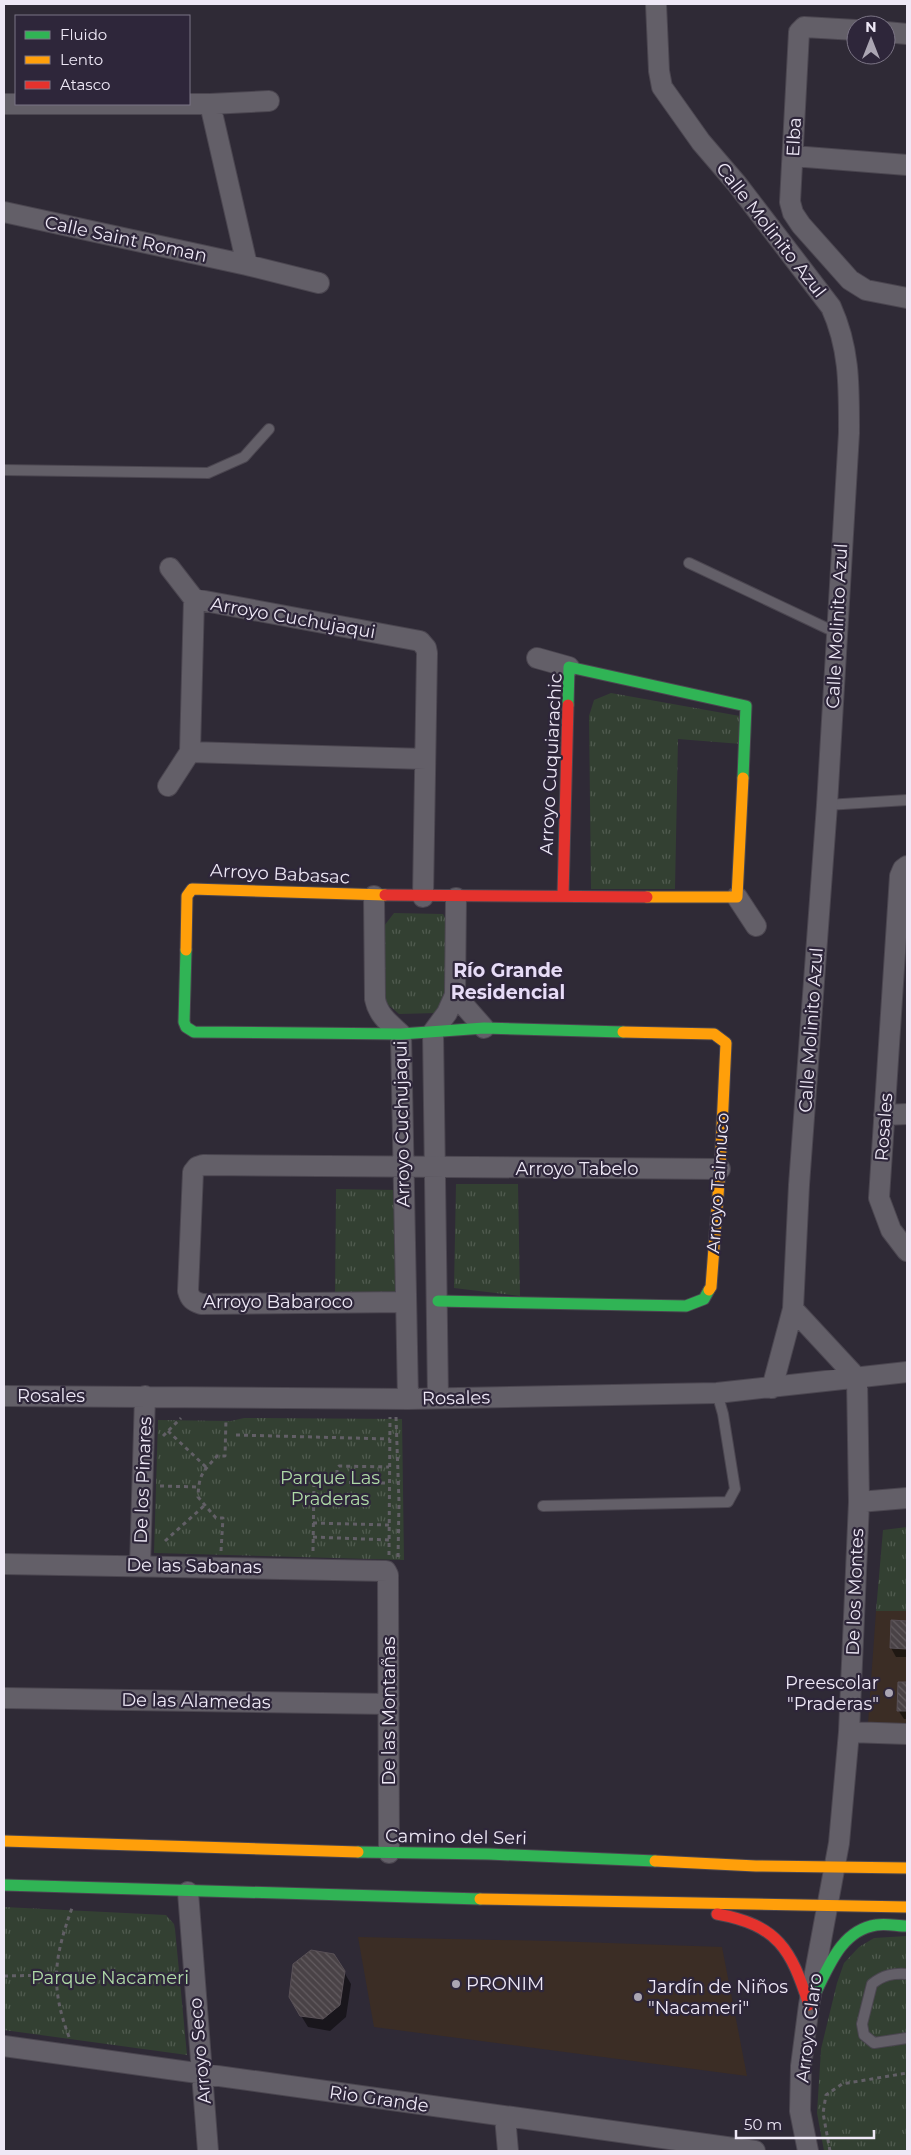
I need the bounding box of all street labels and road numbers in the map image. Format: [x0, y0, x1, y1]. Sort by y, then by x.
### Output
street label: Elba [782, 117, 806, 157]
street label: Calle Molinito Azul [711, 158, 831, 302]
street label: Calle Saint Roman [43, 211, 209, 267]
street label: Calle Molinito Azul [822, 543, 852, 709]
street label: Arroyo Cuchujaqui [209, 593, 377, 643]
street label: Arroyo Cuquiarachic [535, 673, 567, 855]
street label: Arroyo Babasac [210, 859, 350, 889]
street label: Calle Molinito Azul [794, 947, 828, 1113]
street label: Arroyo Cuchujaqui [390, 1040, 414, 1208]
street label: Rosales [871, 1092, 897, 1162]
street label: Arroyo Taimuco [702, 1112, 734, 1254]
street label: Arroyo Tabelo [515, 1158, 639, 1180]
street label: Arroyo Babaroco [203, 1291, 353, 1313]
street label: Rosales [17, 1385, 85, 1407]
street label: Rosales [422, 1386, 491, 1410]
street label: De los Pinares [130, 1416, 156, 1544]
street label: De los Montes [842, 1528, 868, 1656]
street label: De las Sabanas [126, 1554, 262, 1578]
street label: De las Montañas [378, 1636, 400, 1786]
street label: De las Alamedas [121, 1689, 271, 1713]
street label: Camino del Seri [385, 1825, 527, 1849]
street label: Arroyo Claro [791, 1972, 827, 2084]
street label: Arroyo Seco [184, 1997, 216, 2105]
street label: Rio Grande [328, 2081, 430, 2117]

